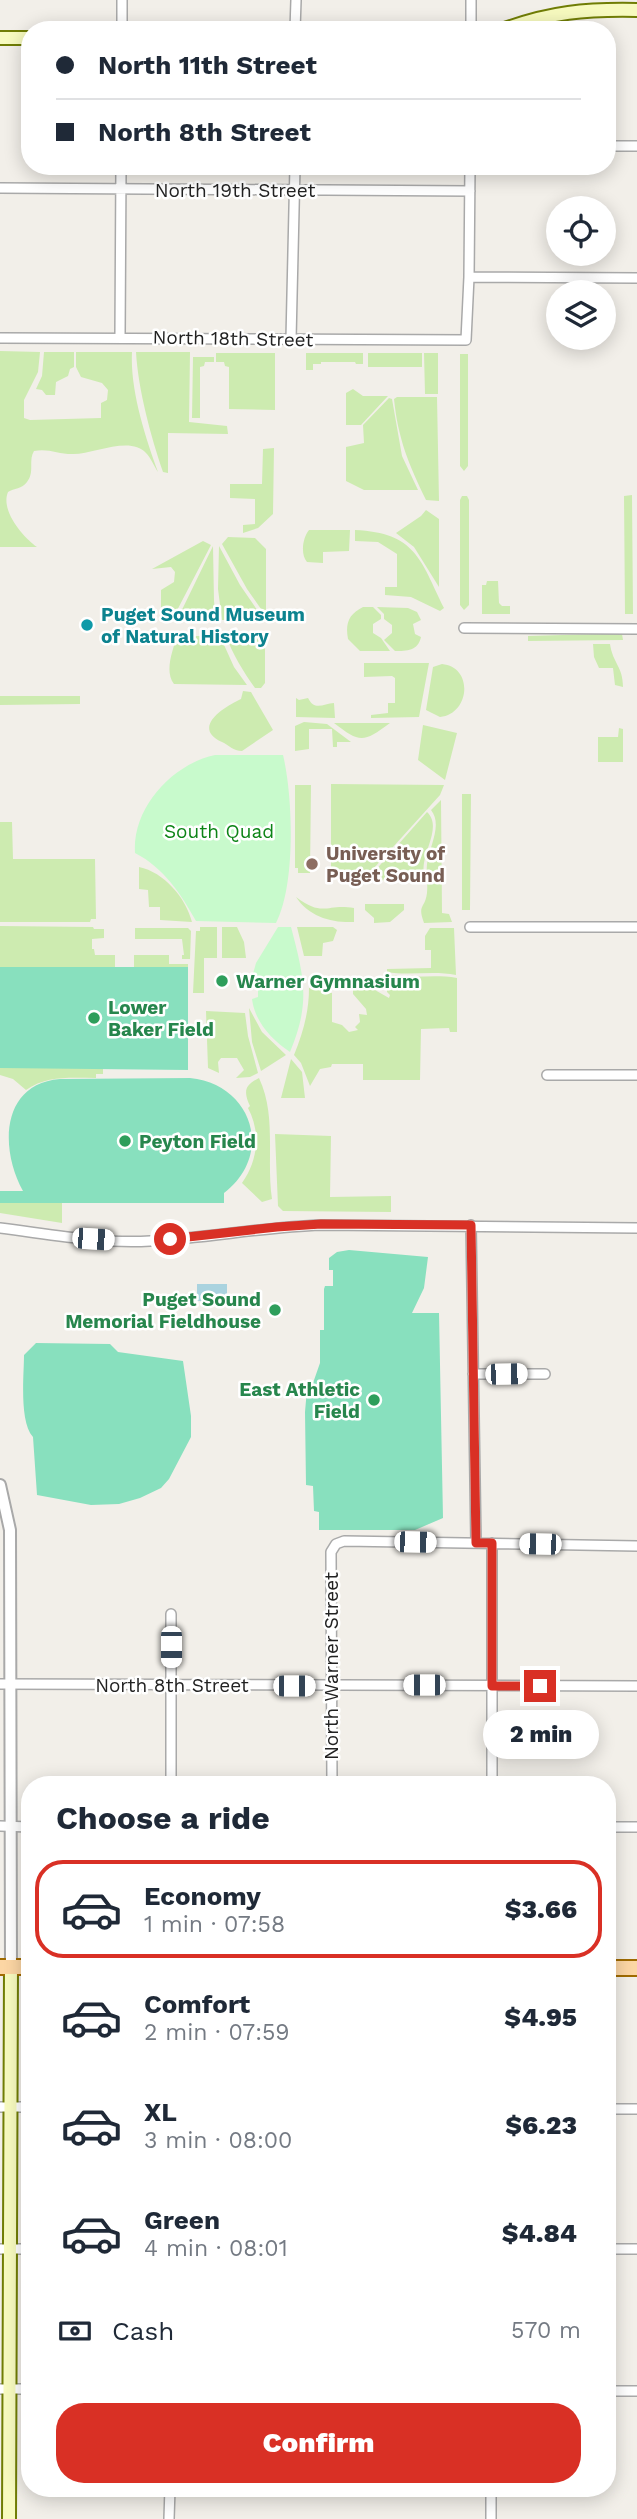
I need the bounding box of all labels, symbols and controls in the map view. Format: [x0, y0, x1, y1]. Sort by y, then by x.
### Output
text: North 11th Street [98, 50, 317, 80]
text: North 8th Street [98, 117, 311, 147]
street label: North 19th Street [155, 179, 315, 202]
map controls [546, 196, 616, 350]
button: locate [546, 196, 616, 266]
button: layers [546, 280, 616, 350]
street label: North 18th Street [152, 326, 314, 351]
place label: Puget Sound Museum of Natural History [101, 603, 305, 648]
marker: Puget Sound Museum of Natural History [79, 617, 95, 633]
park label: South Quad [164, 820, 274, 843]
place label: University of Puget Sound [326, 842, 445, 887]
marker: University of Puget Sound [304, 856, 320, 872]
place label: Warner Gymnasium [236, 970, 420, 993]
marker: Warner Gymnasium [214, 973, 230, 989]
place label: Lower Baker Field [108, 996, 214, 1041]
marker: Lower Baker Field [86, 1010, 102, 1026]
place label: Peyton Field [139, 1130, 256, 1153]
marker: Peyton Field [117, 1133, 133, 1149]
route start [154, 1223, 186, 1255]
car [72, 1227, 115, 1251]
place label: Puget Sound Memorial Fieldhouse [65, 1288, 261, 1333]
marker: Puget Sound Memorial Fieldhouse [267, 1302, 283, 1318]
car [485, 1363, 528, 1385]
place label: East Athletic Field [239, 1378, 360, 1423]
marker: East Athletic Field [366, 1392, 382, 1408]
car [394, 1531, 437, 1553]
car [519, 1533, 562, 1555]
street label: North Warner Street [320, 1572, 343, 1760]
car [161, 1626, 182, 1668]
route end [524, 1670, 556, 1702]
street label: North 8th Street [95, 1674, 249, 1697]
car [404, 1675, 446, 1696]
car [274, 1676, 316, 1697]
callout: 2 min [482, 1710, 598, 1760]
text: 2 min [510, 1721, 572, 1748]
text: Choose a ride [56, 1799, 270, 1837]
icon: car [60, 1878, 123, 1941]
text: Economy [144, 1881, 261, 1911]
text: $3.66 [505, 1894, 577, 1924]
text: 1 min · 07:58 [144, 1911, 285, 1938]
icon: car [60, 1986, 123, 2049]
text: Comfort [144, 1989, 250, 2019]
text: $4.95 [504, 2002, 577, 2032]
text: 2 min · 07:59 [144, 2019, 290, 2046]
icon: car [60, 2094, 123, 2157]
text: XL [144, 2097, 177, 2127]
text: $6.23 [505, 2110, 577, 2140]
text: 3 min · 08:00 [144, 2127, 292, 2154]
icon: car [60, 2202, 123, 2265]
text: Green [144, 2205, 220, 2235]
text: $4.84 [502, 2218, 577, 2248]
text: 4 min · 08:01 [144, 2235, 288, 2262]
icon: cash [56, 2312, 94, 2350]
text: Cash [112, 2316, 174, 2346]
text: 570 m [511, 2317, 581, 2344]
button: Confirm [56, 2403, 581, 2483]

